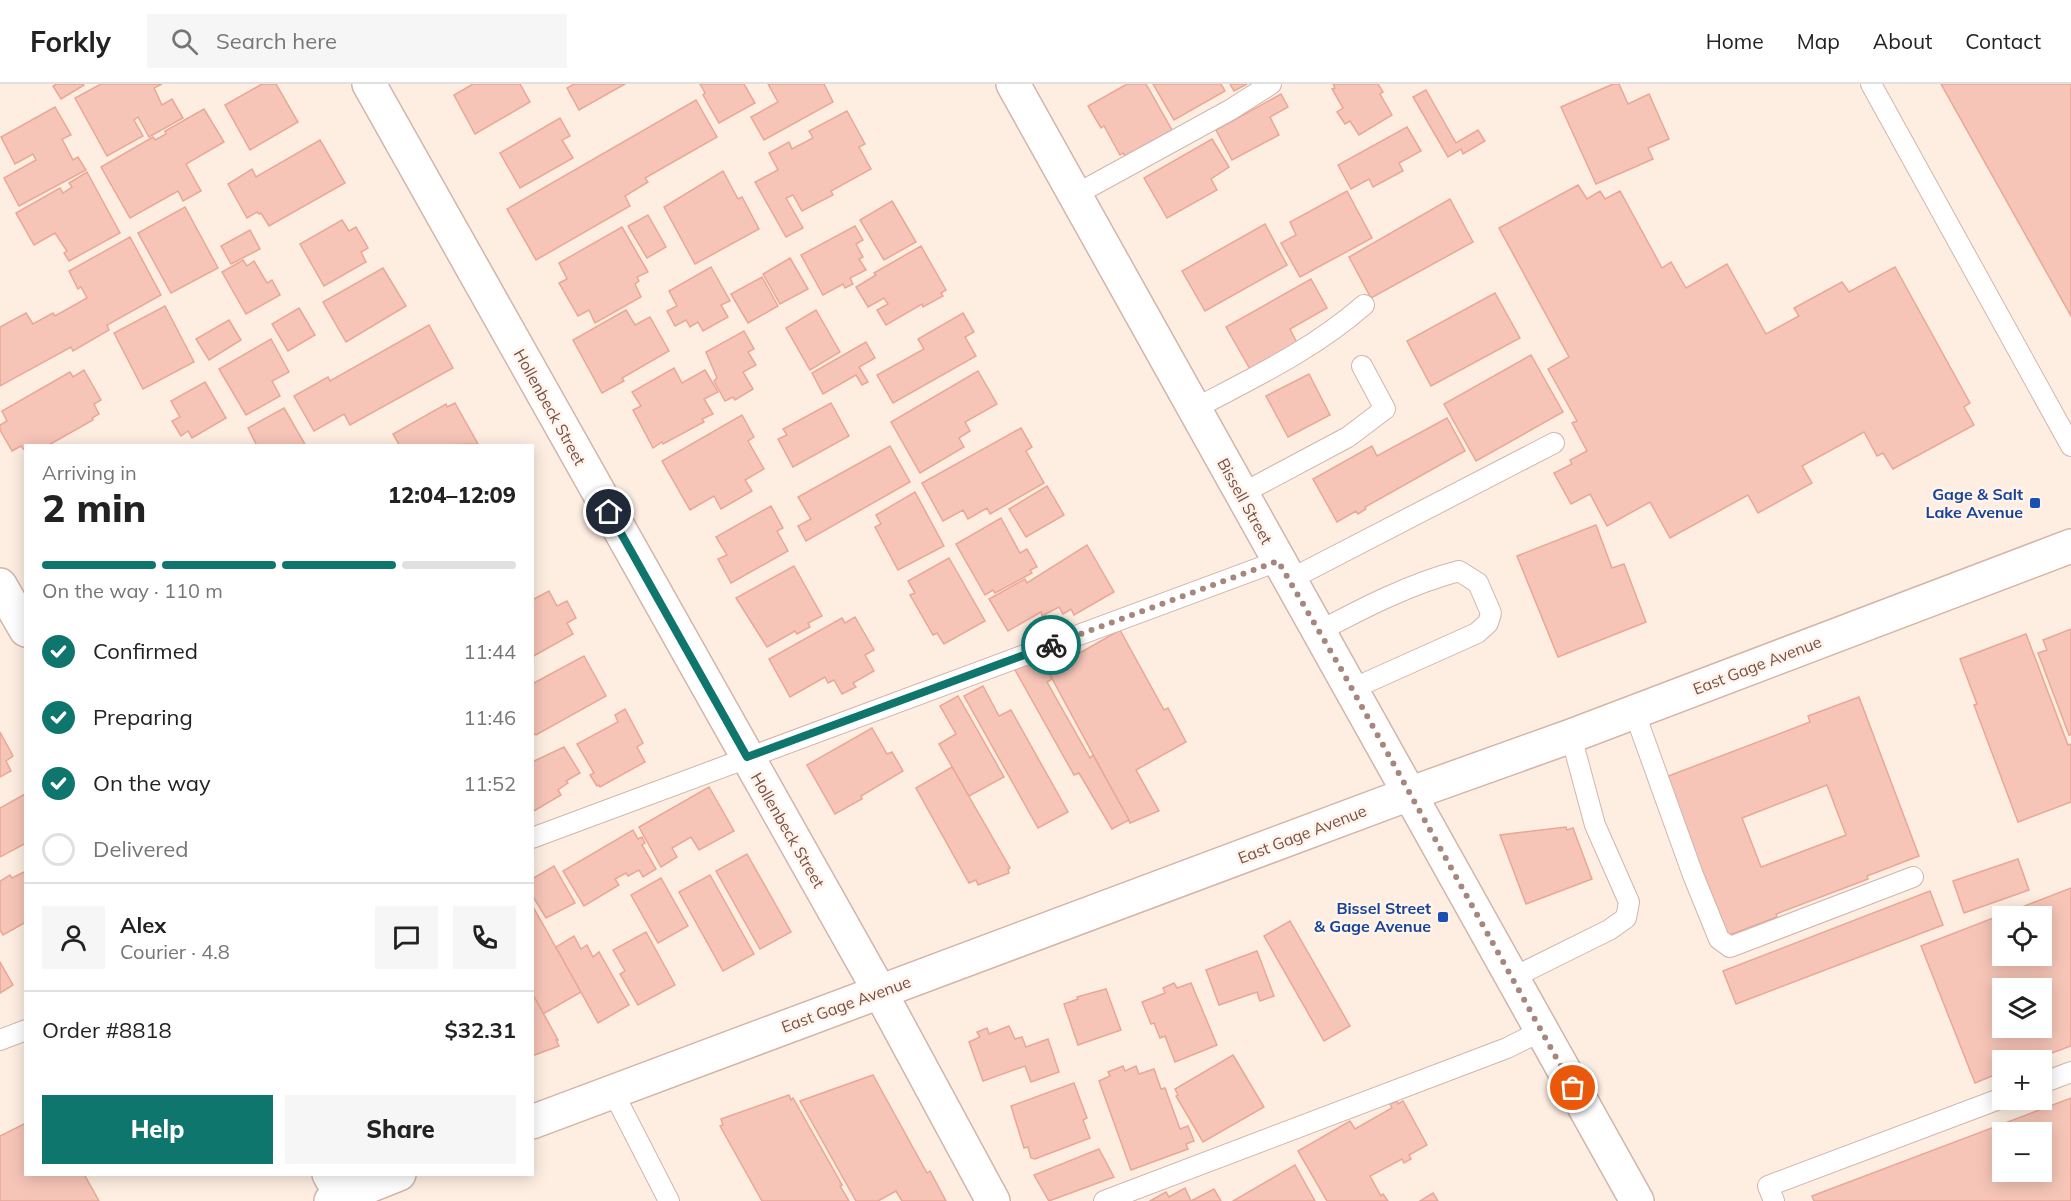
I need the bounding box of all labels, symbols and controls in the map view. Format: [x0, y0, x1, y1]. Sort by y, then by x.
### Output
search box [147, 14, 567, 68]
text: Forkly [30, 24, 111, 59]
icon: search [168, 25, 201, 58]
text: Search here [216, 27, 337, 55]
text: Home [1706, 28, 1764, 54]
text: Map [1797, 28, 1840, 54]
text: About [1873, 28, 1932, 54]
text: Contact [1965, 28, 2041, 54]
street label: Hollenbeck Street [510, 345, 590, 469]
street label: Bissell Street [1213, 454, 1277, 548]
text: Arriving in [42, 460, 137, 485]
text: 12:04–12:09 [388, 481, 516, 509]
text: 2 min [42, 483, 147, 532]
place label: Gage & Salt Lake Avenue [1925, 484, 2023, 522]
pin [583, 486, 634, 537]
icon: home [592, 495, 625, 528]
marker: Gage & Salt Lake Avenue [2028, 496, 2042, 510]
text: On the way · 110 m [42, 578, 223, 603]
courier [1021, 615, 1081, 675]
icon: bike [1035, 629, 1068, 662]
street label: East Gage Avenue [1690, 631, 1824, 699]
icon: check [42, 635, 75, 668]
text: Confirmed [93, 637, 198, 665]
text: 11:44 [463, 639, 516, 664]
icon: check [42, 701, 75, 734]
text: Preparing [93, 703, 193, 731]
text: 11:46 [463, 705, 516, 730]
icon: check [42, 767, 75, 800]
text: On the way [93, 769, 211, 797]
street label: Hollenbeck Street [747, 769, 829, 892]
text: 11:52 [463, 771, 516, 796]
street label: East Gage Avenue [1235, 800, 1369, 868]
text: Delivered [93, 835, 188, 863]
place label: Bissel Street & Gage Avenue [1314, 898, 1431, 936]
button: person [42, 906, 105, 969]
button: chat [375, 906, 438, 969]
button: phone [453, 906, 516, 969]
map controls [1992, 906, 2052, 1182]
button: locate [1992, 906, 2052, 966]
marker: Bissel Street & Gage Avenue [1436, 910, 1450, 924]
text: Alex [120, 911, 166, 939]
text: Courier · 4.8 [120, 939, 230, 964]
street label: East Gage Avenue [779, 971, 913, 1037]
button: layers [1992, 978, 2052, 1038]
text: Order #8818 [42, 1016, 172, 1044]
text: $32.31 [445, 1016, 516, 1044]
button: + [1992, 1050, 2052, 1110]
pin [1547, 1062, 1598, 1113]
icon: bag [1556, 1071, 1589, 1104]
button: Help [42, 1095, 273, 1164]
button: Share [285, 1095, 516, 1164]
button: − [1992, 1122, 2052, 1182]

